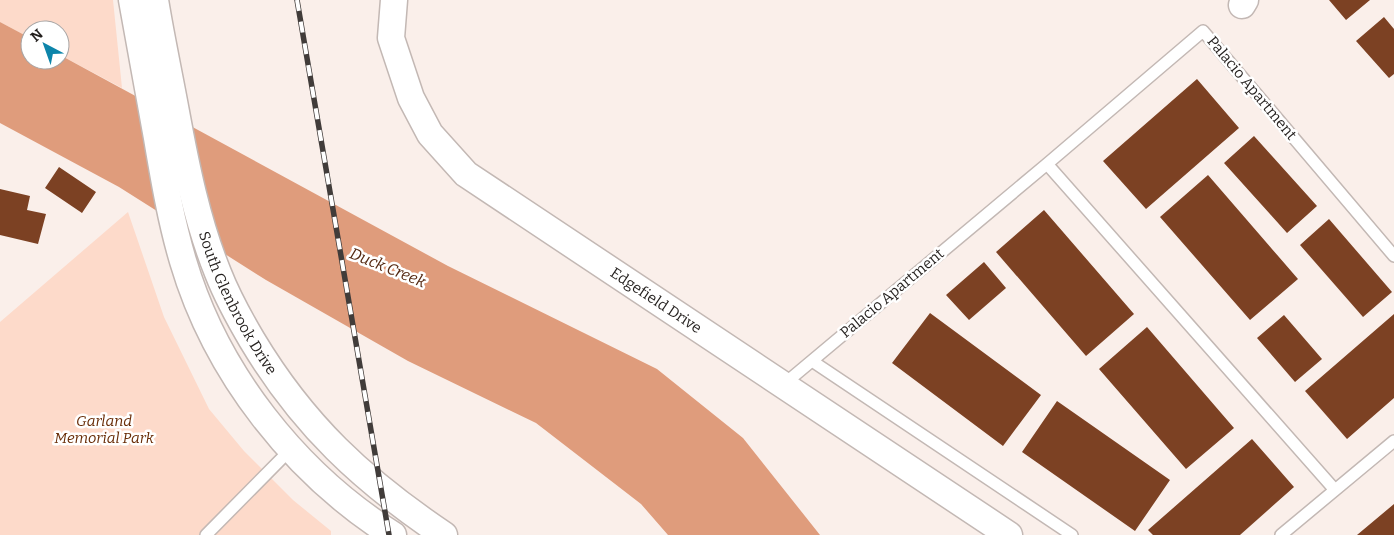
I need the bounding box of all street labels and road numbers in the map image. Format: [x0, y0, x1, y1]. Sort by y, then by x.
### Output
street label: Palacio Apartment [1203, 33, 1301, 144]
street label: South Glenbrook Drive [195, 229, 281, 378]
street label: Palacio Apartment [837, 244, 948, 342]
street label: Edgefield Drive [607, 264, 705, 337]

